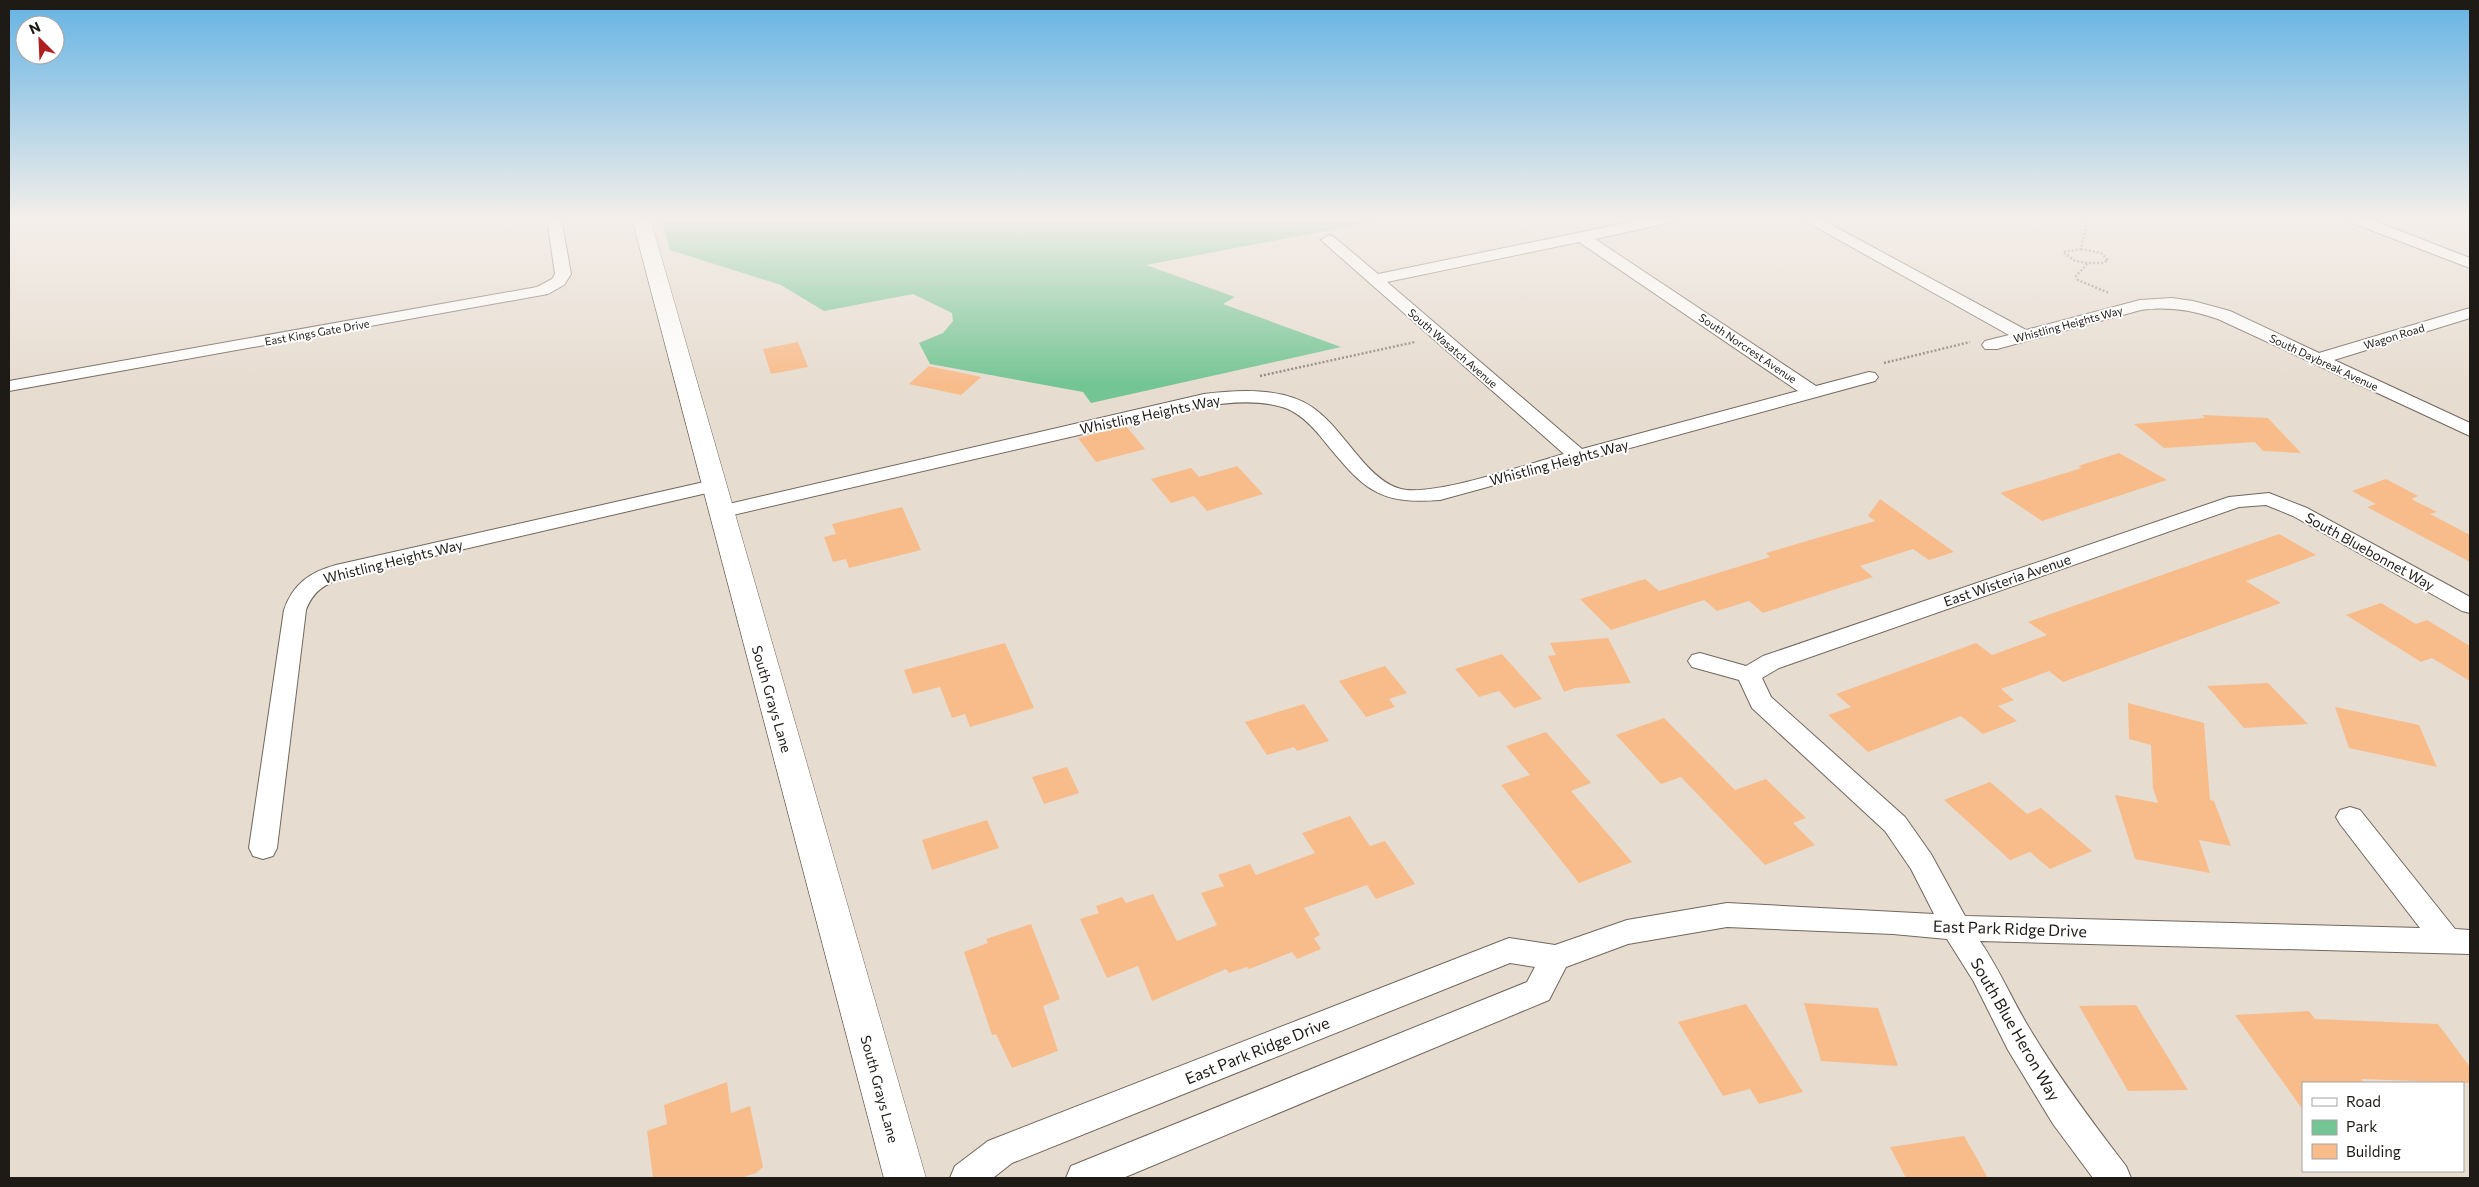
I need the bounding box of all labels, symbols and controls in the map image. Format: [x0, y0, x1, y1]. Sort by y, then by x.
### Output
north arrow [15, 15, 65, 65]
text: N [26, 18, 43, 38]
street label: Whistling Heights Way [2012, 303, 2124, 345]
street label: South Wasatch Avenue [1406, 306, 1500, 390]
street label: South Norcrest Avenue [1697, 310, 1799, 386]
street label: East Kings Gate Drive [264, 316, 371, 348]
street label: Wagon Road [2362, 321, 2426, 351]
street label: South Daybreak Avenue [2268, 331, 2381, 393]
street label: Whistling Heights Way [1078, 391, 1222, 437]
street label: Whistling Heights Way [1488, 435, 1630, 489]
street label: South Bluebonnet Way [2302, 508, 2438, 594]
street label: Whistling Heights Way [321, 535, 465, 587]
street label: East Wisteria Avenue [1941, 550, 2073, 610]
street label: South Grays Lane [749, 643, 795, 755]
street label: East Park Ridge Drive [1933, 916, 2087, 940]
street label: South Blue Heron Way [1967, 954, 2065, 1104]
street label: East Park Ridge Drive [1182, 1012, 1332, 1088]
street label: South Grays Lane [857, 1033, 903, 1145]
legend [2302, 1082, 2464, 1172]
text: Road [2346, 1092, 2381, 1110]
text: Park [2346, 1117, 2377, 1135]
text: Building [2346, 1142, 2401, 1160]

